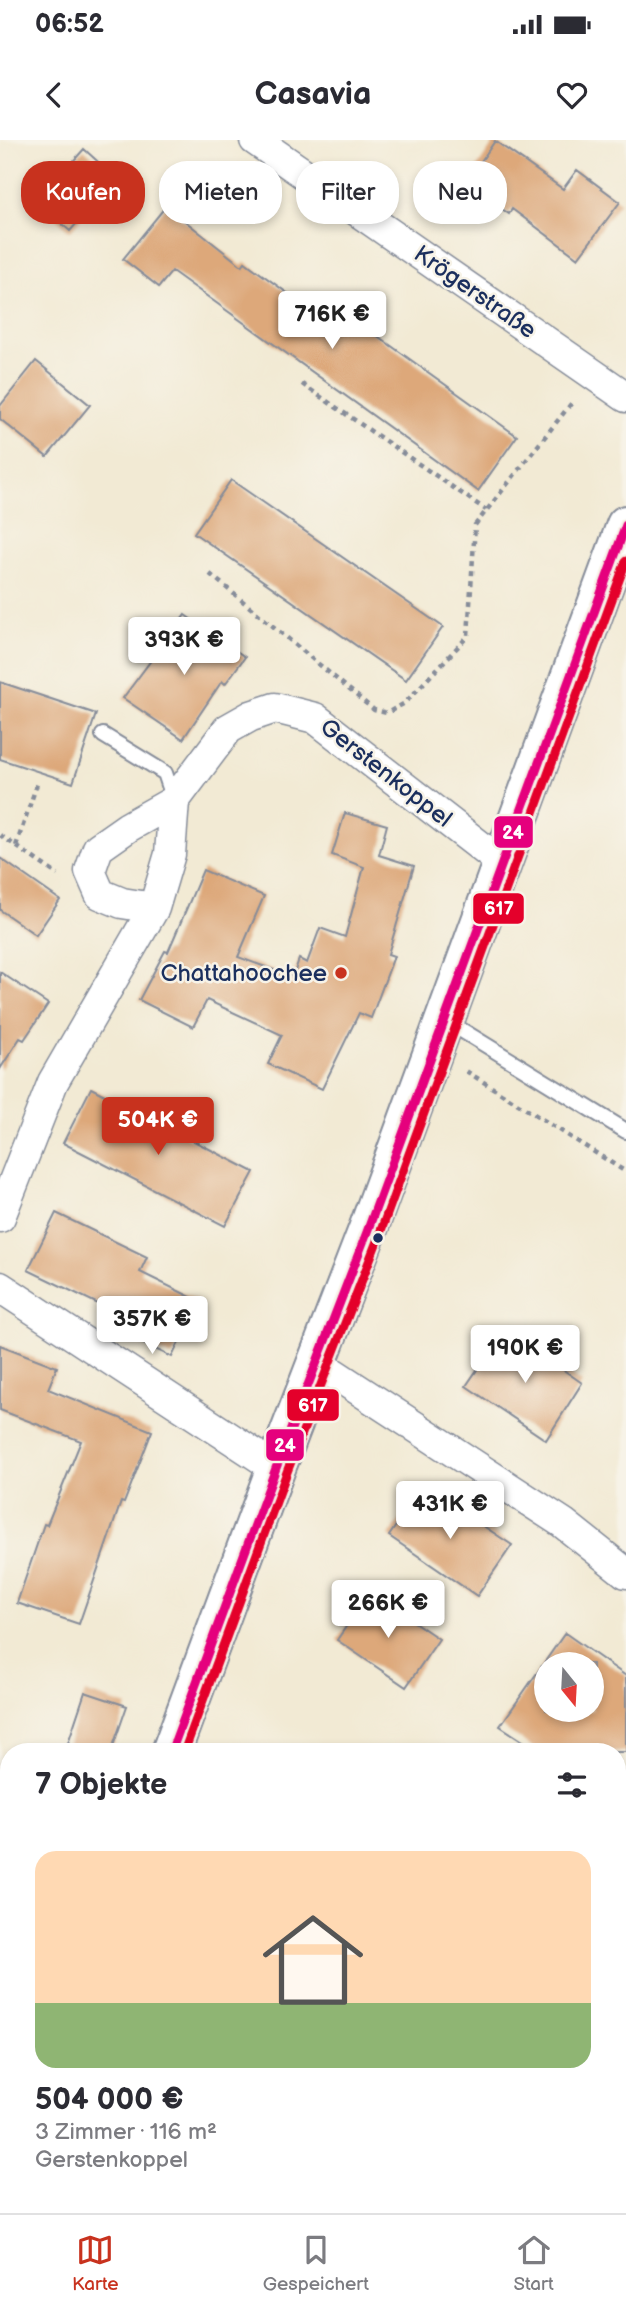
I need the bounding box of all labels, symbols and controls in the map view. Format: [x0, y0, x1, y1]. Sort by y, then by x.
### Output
text: 06:52 [35, 9, 104, 40]
text: Casavia [255, 75, 371, 114]
icon: back [35, 76, 73, 114]
icon: heart [553, 76, 591, 114]
chip: Kaufen [21, 161, 145, 224]
chip: Mieten [159, 161, 282, 224]
chip: Filter [296, 161, 399, 224]
chip: Neu [413, 161, 507, 224]
street label: Krögerstraße [408, 239, 542, 345]
pin: 716K € [275, 292, 389, 351]
text: 716K € [294, 300, 370, 328]
pin: 393K € [127, 617, 241, 677]
text: 393K € [144, 626, 224, 654]
street label: Gerstenkoppel [314, 712, 458, 834]
line badge: 24 [493, 815, 534, 849]
text: 24 [502, 822, 524, 845]
line badge: 617 [472, 892, 525, 925]
text: 617 [484, 898, 515, 921]
place label: Chattahoochee [160, 959, 327, 988]
marker: Chattahoochee [333, 965, 349, 981]
pin: 504K € [101, 1098, 215, 1157]
text: 504K € [118, 1106, 198, 1134]
unlabelled marker [371, 1231, 385, 1245]
pin: 357K € [95, 1296, 209, 1356]
text: 357K € [113, 1305, 191, 1333]
pin: 190K € [468, 1326, 582, 1385]
text: 190K € [487, 1334, 563, 1362]
line badge: 617 [286, 1388, 340, 1422]
text: 617 [298, 1395, 329, 1418]
line badge: 24 [265, 1428, 305, 1462]
text: 24 [274, 1435, 296, 1458]
pin: 431K € [393, 1482, 507, 1541]
text: 431K € [412, 1490, 488, 1518]
pin: 266K € [331, 1580, 445, 1640]
text: 266K € [348, 1589, 428, 1617]
north arrow [534, 1652, 604, 1722]
map controls [534, 1652, 604, 1722]
icon: filters [553, 1766, 591, 1804]
text: 7 Objekte [35, 1767, 167, 1803]
icon: home [250, 1897, 376, 2023]
text: 504 000 € [35, 2082, 184, 2118]
text: 3 Zimmer · 116 m² [35, 2118, 217, 2146]
text: Gerstenkoppel [35, 2146, 188, 2174]
tab: Karte [72, 2231, 119, 2296]
tab: Gespeichert [263, 2231, 369, 2296]
tab: Start [513, 2231, 554, 2296]

